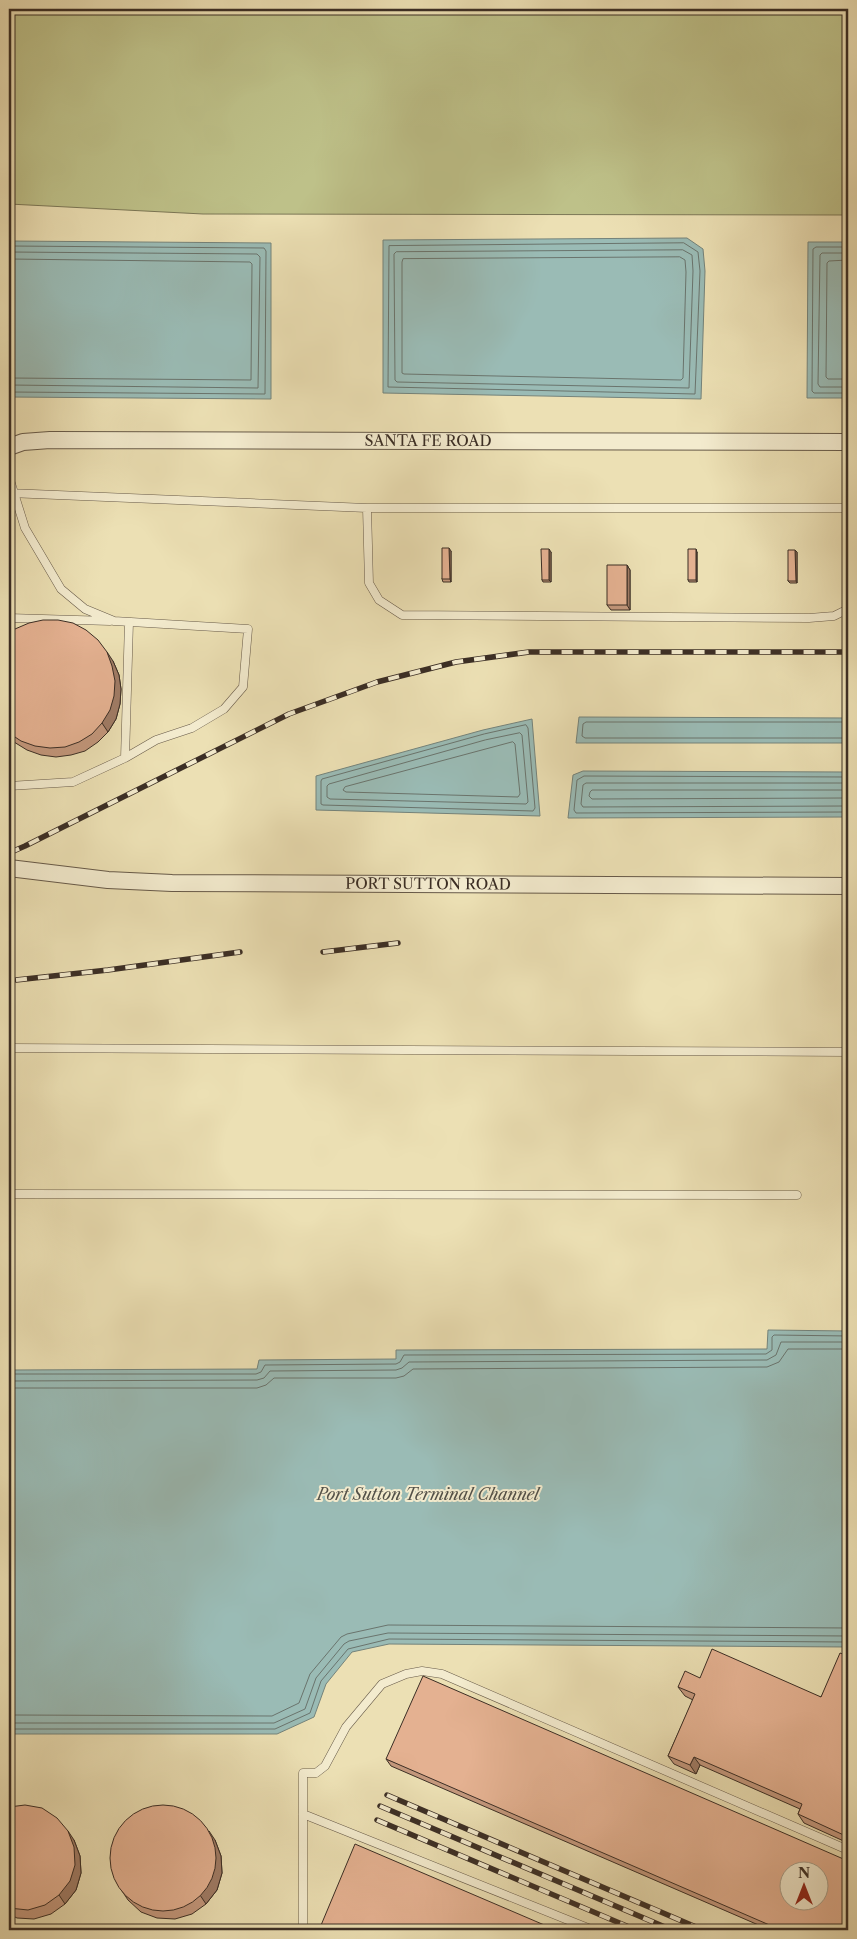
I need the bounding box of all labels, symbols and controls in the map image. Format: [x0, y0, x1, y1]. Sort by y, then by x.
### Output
street label: SANTA FE ROAD [364, 431, 492, 450]
street label: PORT SUTTON ROAD [345, 874, 511, 894]
water label: Port Sutton Terminal Channel [315, 1484, 541, 1504]
north arrow [780, 1862, 830, 1912]
text: N [798, 1864, 810, 1882]

